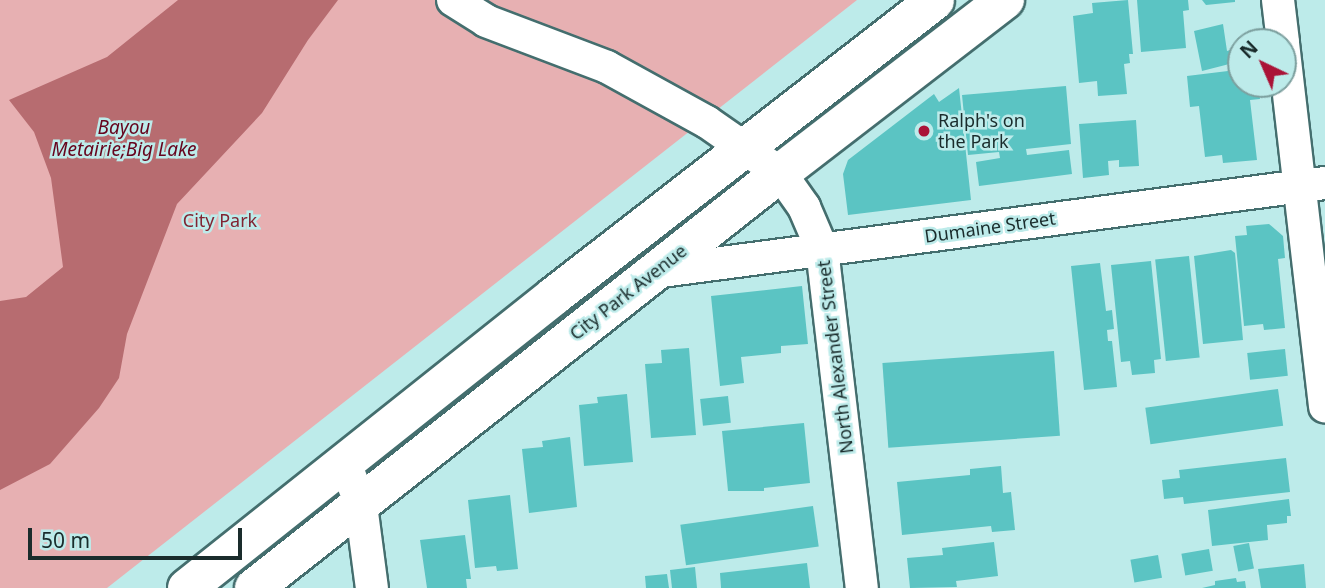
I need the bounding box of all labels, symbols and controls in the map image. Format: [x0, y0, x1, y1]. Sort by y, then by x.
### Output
north arrow [1227, 28, 1297, 98]
text: N [1234, 35, 1263, 64]
place label: Ralph's on the Park [938, 110, 1025, 152]
water label: Bayou Metairie;Big Lake [52, 117, 196, 161]
marker: Ralph's on the Park [916, 123, 932, 139]
street label: Dumaine Street [923, 207, 1057, 247]
park label: City Park [183, 209, 257, 231]
street label: City Park Avenue [565, 240, 691, 344]
street label: North Alexander Street [812, 259, 858, 455]
scale bar [32, 514, 245, 558]
text: 50 m [41, 526, 90, 554]

